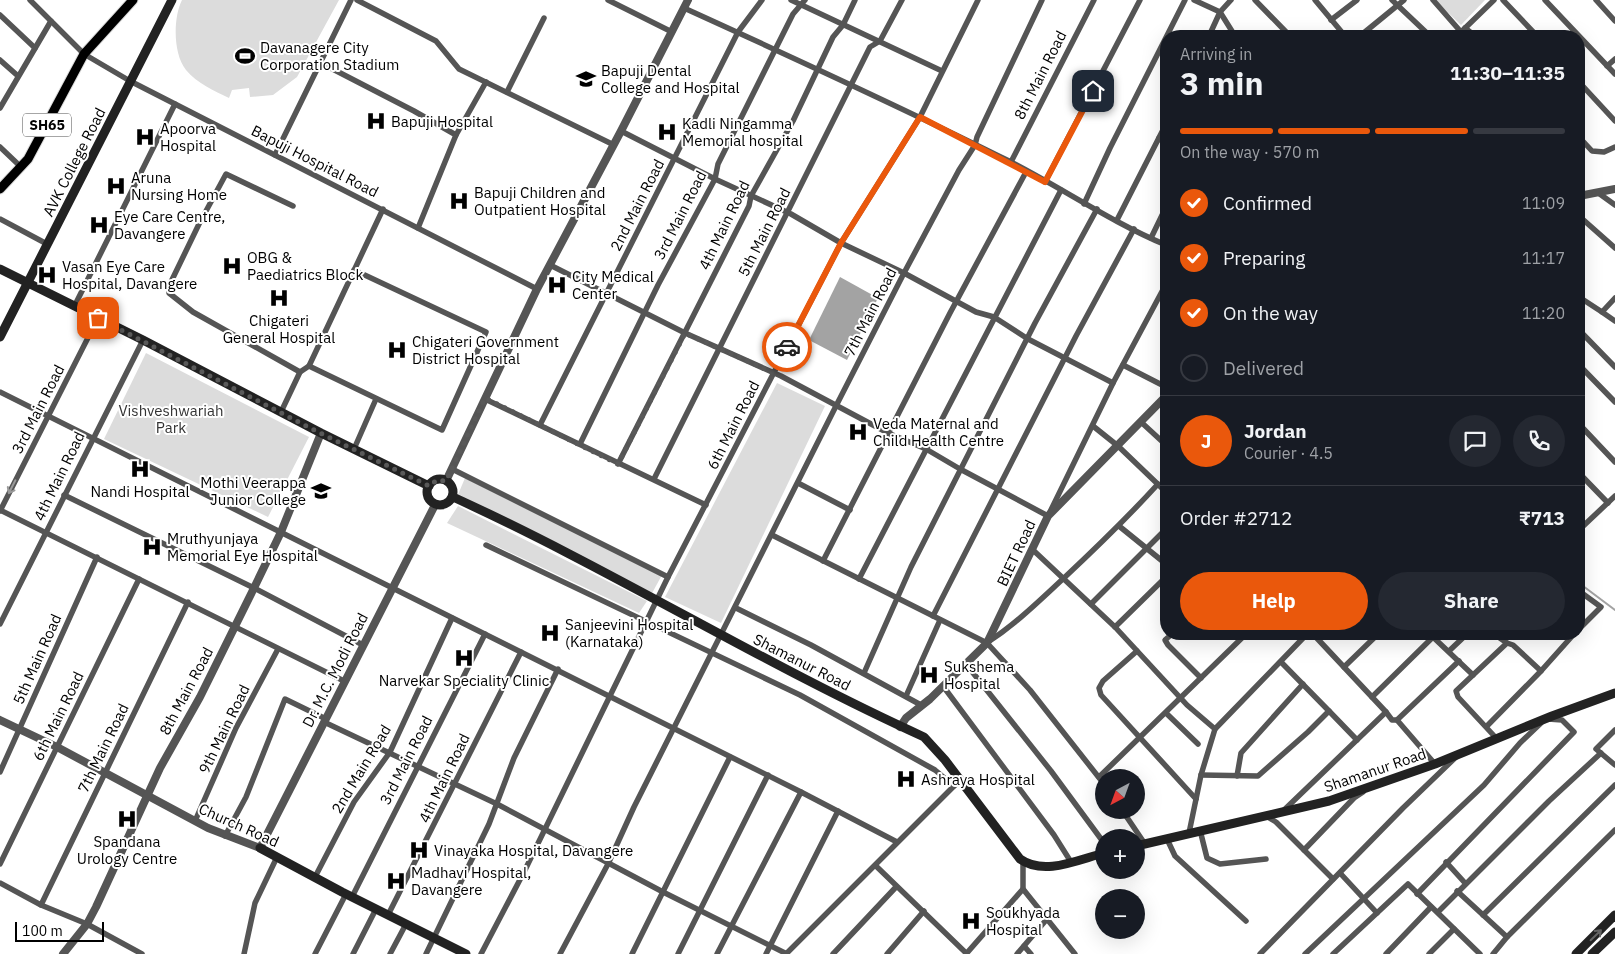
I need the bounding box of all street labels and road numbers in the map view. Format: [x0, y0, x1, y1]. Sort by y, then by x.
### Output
street label: 8th Main Road [1010, 28, 1070, 122]
street label: AVK College Road [38, 105, 110, 219]
road number: SH65 [23, 114, 71, 136]
street label: Bapuji Hospital Road [248, 121, 382, 201]
street label: 2nd Main Road [606, 156, 668, 254]
street label: 3rd Main Road [649, 167, 711, 263]
street label: 4th Main Road [694, 177, 754, 273]
street label: 5th Main Road [734, 185, 794, 279]
street label: 7th Main Road [840, 265, 900, 359]
street label: 3rd Main Road [7, 361, 69, 457]
street label: 6th Main Road [703, 378, 763, 472]
street label: 4th Main Road [29, 428, 89, 524]
street label: BIET Road [992, 517, 1040, 589]
street label: Dr. M.C. Modi Road [298, 610, 372, 730]
street label: 5th Main Road [9, 611, 65, 707]
street label: Shamanur Road [750, 629, 854, 695]
street label: 8th Main Road [155, 644, 217, 738]
street label: 6th Main Road [28, 668, 88, 764]
street label: 9th Main Road [194, 681, 254, 777]
street label: 7th Main Road [73, 700, 133, 796]
street label: 3rd Main Road [375, 712, 437, 808]
street label: 2nd Main Road [327, 721, 395, 817]
street label: 4th Main Road [414, 730, 474, 826]
street label: Shamanur Road [1321, 744, 1429, 796]
street label: Church Road [196, 799, 282, 851]

